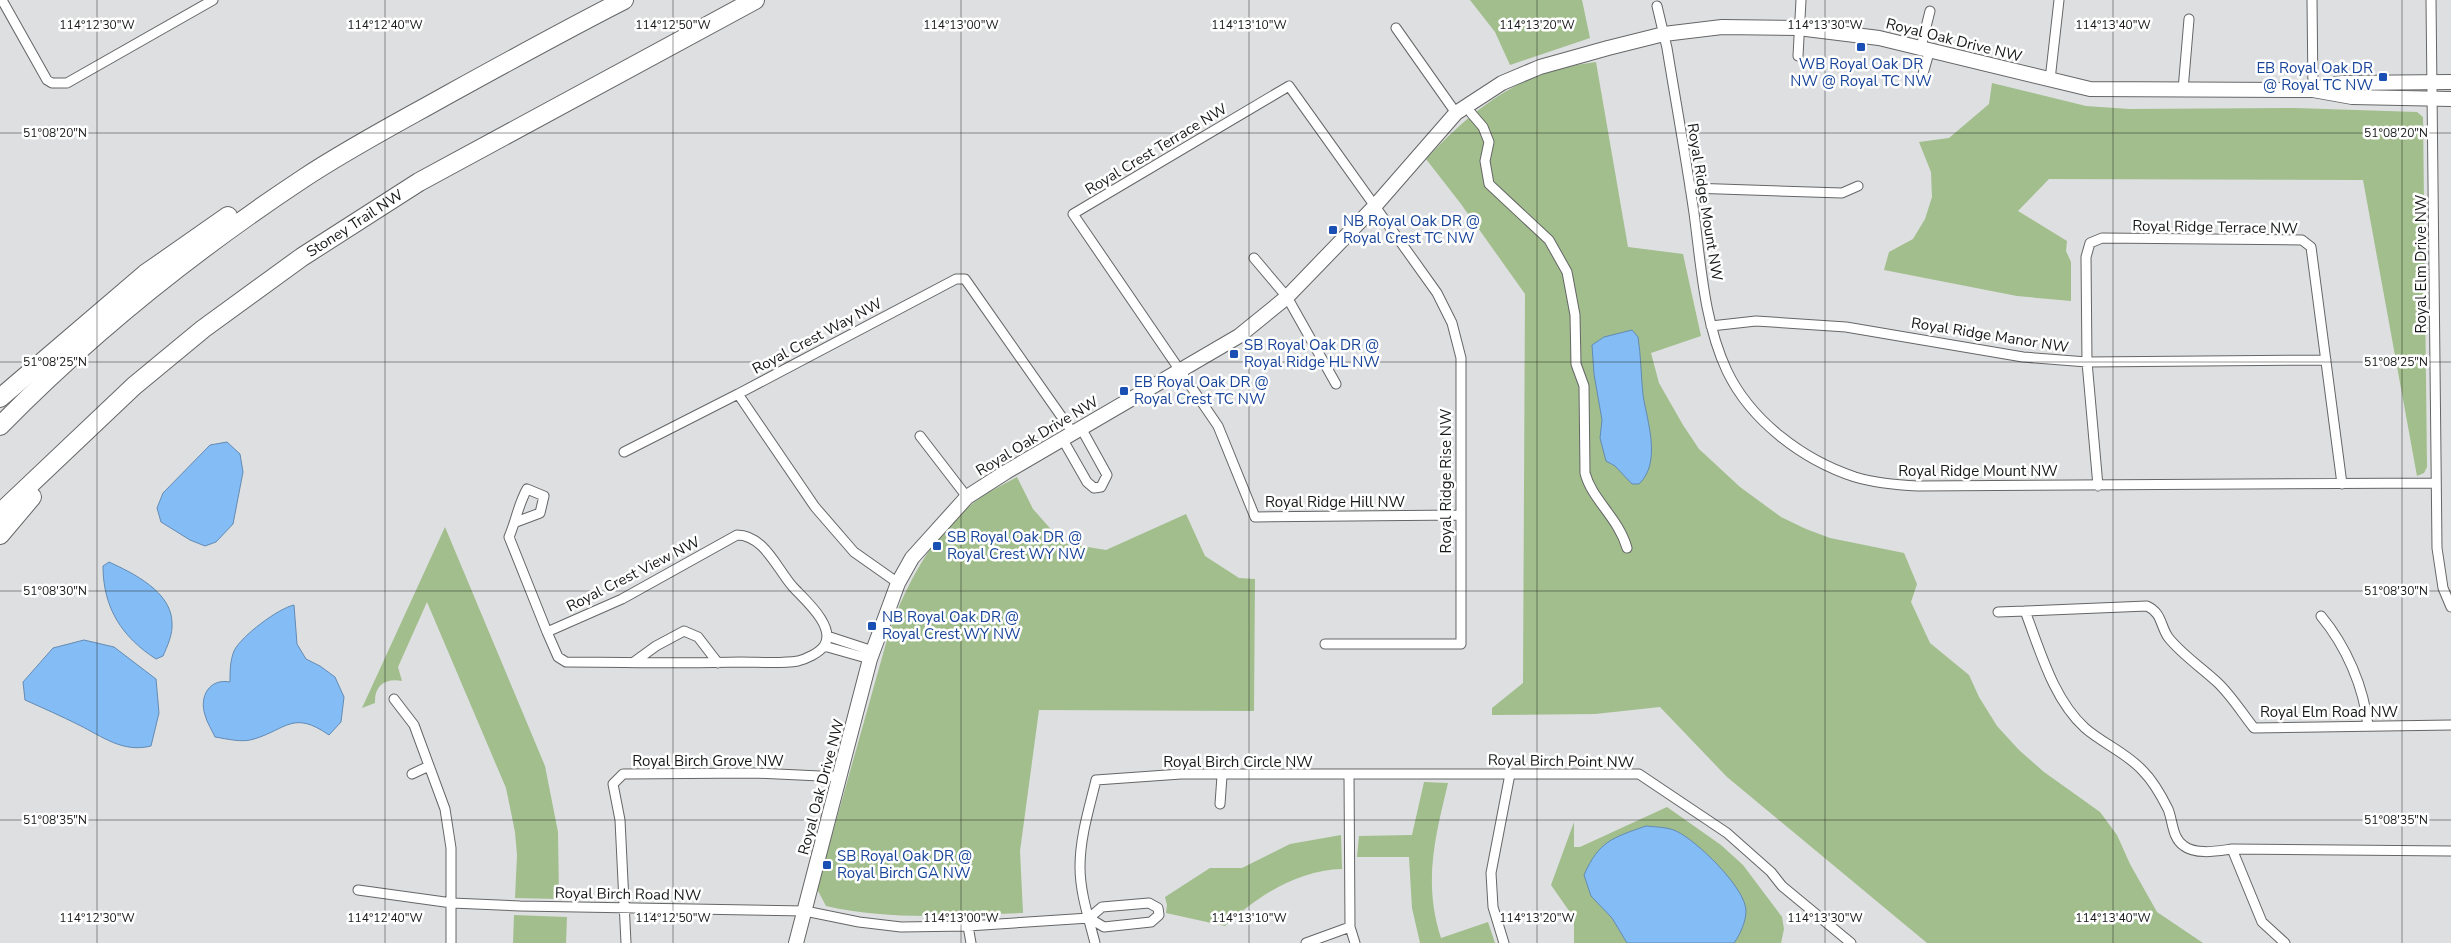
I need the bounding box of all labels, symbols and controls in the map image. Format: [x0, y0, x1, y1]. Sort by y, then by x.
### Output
street label: Royal Oak Drive NW [1884, 13, 2025, 67]
text: 114°12'30"W [59, 17, 135, 33]
text: 114°12'40"W [347, 17, 423, 33]
text: 114°12'50"W [635, 17, 711, 33]
text: 114°13'00"W [923, 17, 999, 33]
text: 114°13'10"W [1211, 17, 1287, 33]
text: 114°13'20"W [1499, 17, 1575, 33]
text: 114°13'30"W [1787, 17, 1863, 33]
text: 114°13'40"W [2075, 17, 2151, 33]
marker: WB Royal Oak DR NW @ Royal TC NW [1855, 41, 1867, 53]
place label: WB Royal Oak DR NW @ Royal TC NW [1790, 54, 1932, 91]
place label: EB Royal Oak DR @ Royal TC NW [2256, 58, 2373, 95]
marker: EB Royal Oak DR @ Royal TC NW [2377, 71, 2389, 83]
street label: Royal Crest Terrace NW [1081, 98, 1231, 199]
street label: Royal Ridge Mount NW [1683, 122, 1727, 283]
text: 51°08'20"N [23, 125, 87, 141]
text: 51°08'20"N [2364, 125, 2428, 141]
street label: Stoney Trail NW [302, 185, 407, 262]
street label: Royal Elm Drive NW [2411, 194, 2431, 333]
place label: NB Royal Oak DR @ Royal Crest TC NW [1343, 211, 1480, 248]
street label: Royal Ridge Terrace NW [2132, 216, 2298, 238]
marker: NB Royal Oak DR @ Royal Crest TC NW [1327, 224, 1339, 236]
street label: Royal Crest Way NW [749, 293, 886, 379]
street label: Royal Ridge Manor NW [1910, 313, 2071, 357]
place label: SB Royal Oak DR @ Royal Ridge HL NW [1244, 335, 1380, 372]
marker: SB Royal Oak DR @ Royal Ridge HL NW [1228, 348, 1240, 360]
text: 51°08'25"N [23, 354, 87, 370]
text: 51°08'25"N [2364, 354, 2428, 370]
place label: EB Royal Oak DR @ Royal Crest TC NW [1134, 372, 1269, 409]
marker: EB Royal Oak DR @ Royal Crest TC NW [1118, 385, 1130, 397]
street label: Royal Oak Drive NW [972, 391, 1102, 481]
street label: Royal Ridge Rise NW [1436, 408, 1456, 553]
street label: Royal Ridge Mount NW [1898, 461, 2058, 481]
street label: Royal Ridge Hill NW [1265, 492, 1405, 512]
place label: SB Royal Oak DR @ Royal Crest WY NW [947, 527, 1086, 564]
street label: Royal Crest View NW [563, 531, 704, 616]
marker: SB Royal Oak DR @ Royal Crest WY NW [931, 540, 943, 552]
text: 51°08'30"N [23, 583, 87, 599]
text: 51°08'30"N [2364, 583, 2428, 599]
place label: NB Royal Oak DR @ Royal Crest WY NW [882, 607, 1021, 644]
marker: NB Royal Oak DR @ Royal Crest WY NW [866, 620, 878, 632]
street label: Royal Elm Road NW [2260, 702, 2399, 722]
street label: Royal Oak Drive NW [793, 716, 849, 857]
street label: Royal Birch Point NW [1488, 750, 1635, 772]
street label: Royal Birch Grove NW [632, 751, 784, 771]
street label: Royal Birch Circle NW [1163, 752, 1313, 772]
text: 51°08'35"N [23, 812, 87, 828]
text: 51°08'35"N [2364, 812, 2428, 828]
place label: SB Royal Oak DR @ Royal Birch GA NW [837, 846, 972, 883]
marker: SB Royal Oak DR @ Royal Birch GA NW [821, 859, 833, 871]
street label: Royal Birch Road NW [555, 883, 702, 905]
text: 114°12'30"W [59, 910, 135, 926]
text: 114°12'40"W [347, 910, 423, 926]
text: 114°12'50"W [635, 910, 711, 926]
text: 114°13'00"W [923, 910, 999, 926]
text: 114°13'10"W [1211, 910, 1287, 926]
text: 114°13'20"W [1499, 910, 1575, 926]
text: 114°13'30"W [1787, 910, 1863, 926]
text: 114°13'40"W [2075, 910, 2151, 926]

